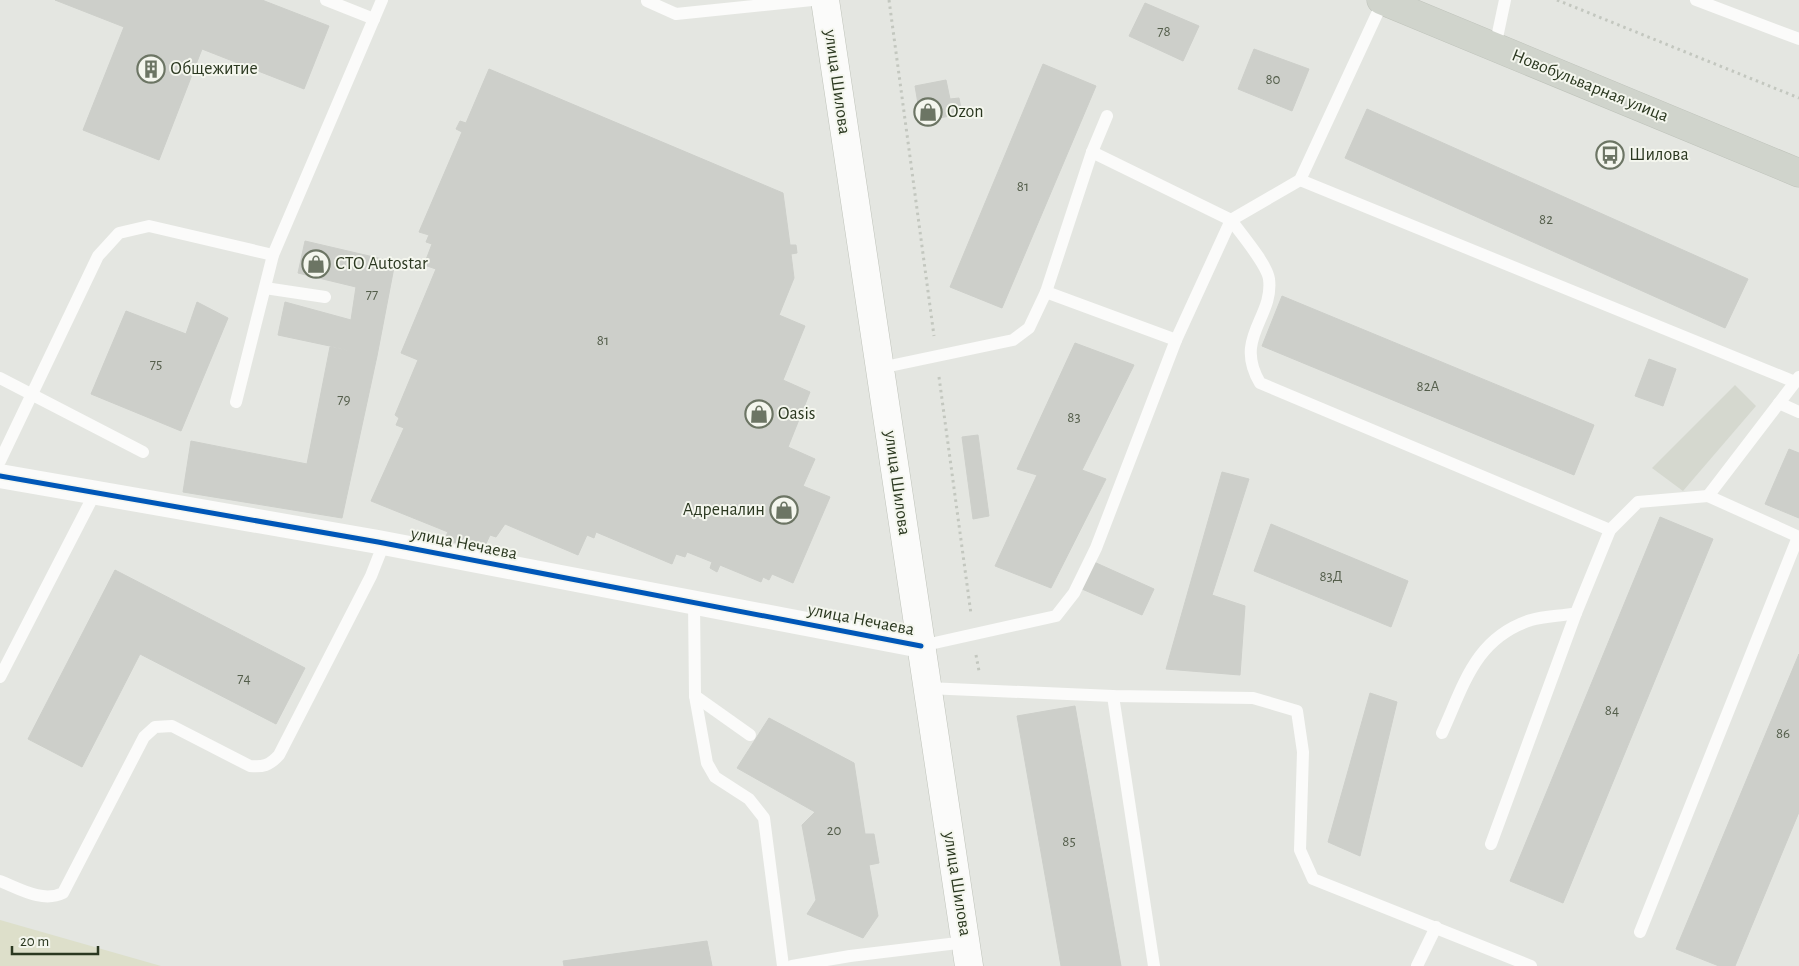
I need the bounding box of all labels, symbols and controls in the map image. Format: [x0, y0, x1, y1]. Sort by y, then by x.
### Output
house number: 78 [1157, 24, 1171, 39]
street label: улица Шилова [821, 28, 853, 135]
street label: Новобульварная улица [1509, 45, 1671, 126]
building icon: Общежитие [136, 54, 166, 84]
place label: Общежитие [170, 59, 258, 78]
house number: 80 [1265, 72, 1281, 87]
shop icon: Ozon [913, 97, 943, 127]
place label: Ozon [947, 103, 984, 121]
bus stop icon: Шилова [1595, 140, 1625, 170]
place label: Шилова [1629, 146, 1689, 164]
house number: 81 [1017, 179, 1029, 194]
house number: 82 [1539, 212, 1553, 227]
shop icon: СТО Autostar [301, 249, 331, 279]
place label: СТО Autostar [335, 255, 428, 273]
house number: 77 [366, 287, 378, 302]
house number: 81 [597, 333, 609, 348]
house number: 75 [150, 357, 162, 372]
house number: 82А [1417, 379, 1440, 394]
house number: 79 [337, 392, 351, 407]
shop icon: Oasis [744, 399, 774, 429]
place label: Oasis [778, 405, 815, 423]
house number: 83 [1067, 410, 1081, 425]
street label: улица Шилова [881, 429, 913, 536]
shop icon: Адреналин [769, 495, 799, 525]
place label: Адреналин [683, 501, 765, 519]
street label: улица Нечаева [408, 525, 519, 563]
house number: 83Д [1319, 569, 1343, 584]
street label: улица Нечаева [805, 601, 916, 639]
house number: 74 [237, 671, 251, 686]
house number: 84 [1605, 703, 1619, 718]
house number: 86 [1776, 726, 1790, 741]
house number: 20 [827, 823, 841, 838]
street label: улица Шилова [940, 830, 974, 937]
house number: 85 [1062, 834, 1076, 849]
scale bar [12, 924, 99, 956]
text: 20 m [20, 934, 49, 949]

